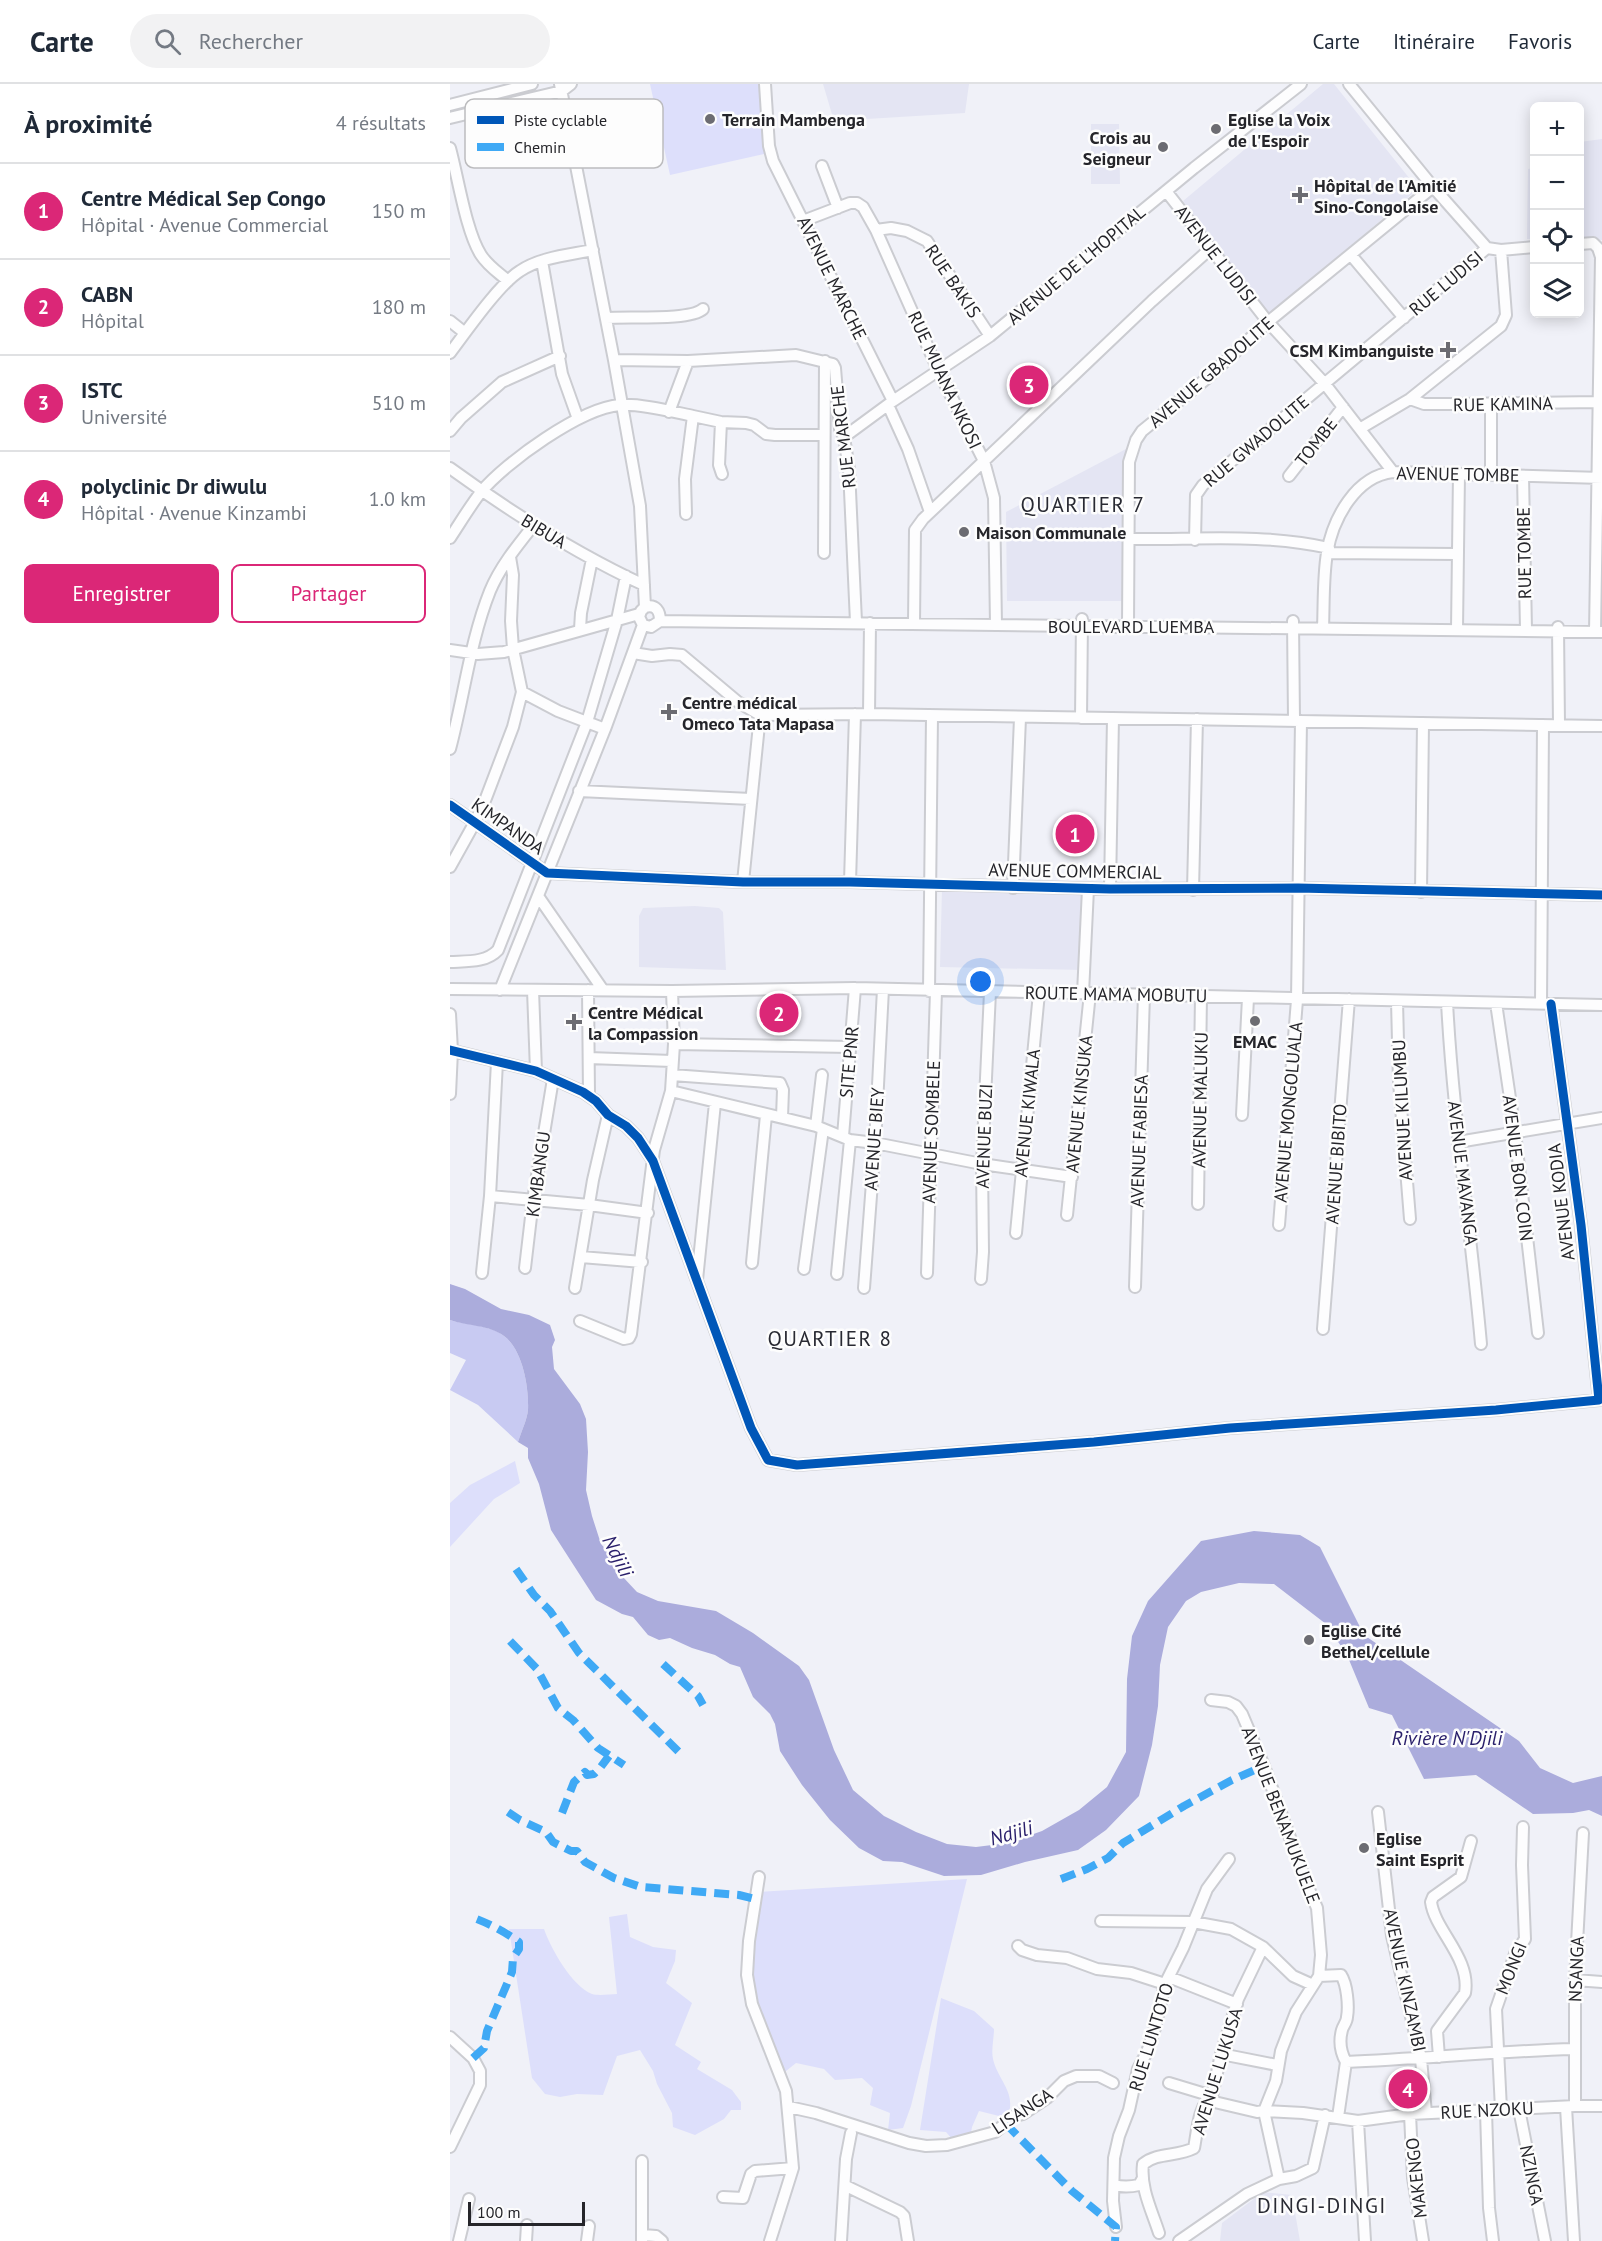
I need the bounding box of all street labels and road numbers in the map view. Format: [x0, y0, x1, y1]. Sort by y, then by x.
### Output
street label: AVENUE DE L'HOPITAL [1002, 200, 1150, 330]
street label: AVENUE LUDISI [1170, 200, 1262, 310]
street label: AVENUE MARCHE [792, 212, 872, 344]
street label: RUE BAKIS [920, 240, 986, 322]
street label: RUE LUDISI [1404, 245, 1488, 321]
street label: RUE MUANA NKOSI [903, 307, 987, 453]
street label: AVENUE GBADOLITE [1144, 311, 1278, 433]
street label: RUE MARCHE [825, 384, 861, 490]
street label: RUE GWADOLITE [1198, 390, 1314, 492]
street label: RUE KAMINA [1453, 392, 1554, 416]
street label: TOMBE [1290, 413, 1342, 471]
street label: AVENUE TOMBE [1396, 461, 1520, 487]
street label: RUE TOMBE [1512, 507, 1536, 599]
street label: BIBUA [517, 509, 571, 554]
street label: BOULEVARD LUEMBA [1048, 615, 1215, 638]
street label: KIMPANDA [467, 793, 549, 860]
street label: AVENUE COMMERCIAL [988, 858, 1162, 884]
street label: ROUTE MAMA MOBUTU [1025, 981, 1207, 1007]
street label: AVENUE MONGOLUALA [1269, 1020, 1307, 1203]
street label: SITE PNR [834, 1025, 864, 1099]
street label: AVENUE MALUKU [1187, 1032, 1213, 1168]
street label: AVENUE KINSUKA [1060, 1033, 1098, 1174]
street label: AVENUE KILUMBU [1387, 1039, 1417, 1181]
street label: AVENUE KIWALA [1009, 1047, 1045, 1178]
street label: AVENUE SOMBELE [917, 1060, 945, 1204]
street label: AVENUE FABIESA [1125, 1074, 1153, 1208]
street label: AVENUE BUZI [971, 1083, 997, 1189]
street label: AVENUE BIEY [859, 1087, 889, 1191]
street label: AVENUE BON COIN [1498, 1094, 1538, 1242]
street label: AVENUE MAVANGA [1443, 1099, 1483, 1247]
street label: AVENUE BIBITO [1320, 1103, 1352, 1225]
street label: KIMBANGU [521, 1130, 555, 1218]
street label: AVENUE KODIA [1542, 1142, 1580, 1262]
street label: AVENUE BENAMUKUELE [1237, 1723, 1325, 1907]
street label: AVENUE KINZAMBI [1379, 1906, 1431, 2054]
street label: NSANGA [1563, 1935, 1589, 2002]
street label: MONGI [1490, 1938, 1532, 1998]
street label: RUE LUNTOTO [1124, 1980, 1178, 2094]
street label: AVENUE LUKUSA [1187, 2004, 1247, 2137]
street label: LISANGA [987, 2083, 1057, 2139]
street label: RUE NZOKU [1440, 2096, 1534, 2124]
street label: MAKENGO [1400, 2137, 1432, 2219]
street label: NZINGA [1515, 2143, 1549, 2208]

